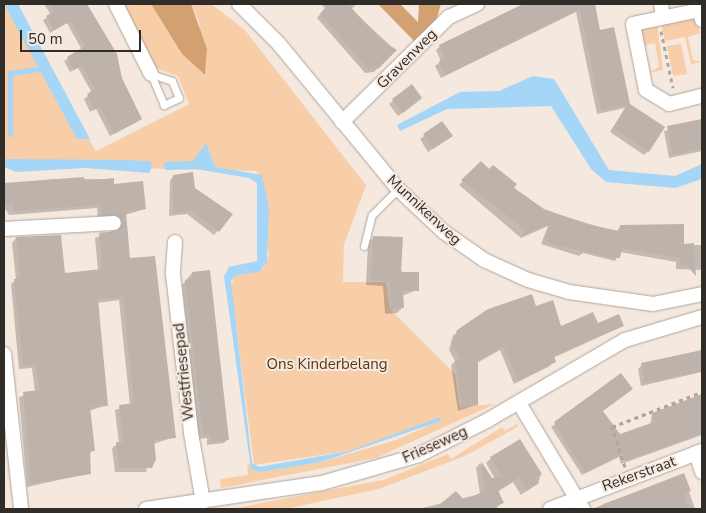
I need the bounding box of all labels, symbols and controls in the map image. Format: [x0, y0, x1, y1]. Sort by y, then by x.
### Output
scale bar [22, 20, 144, 52]
street label: Gravenweg [373, 25, 441, 93]
text: 50 m [28, 29, 63, 49]
street label: Munnikenweg [383, 171, 465, 249]
street label: Westfriesepad [170, 322, 198, 422]
park label: Ons Kinderbelang [267, 356, 387, 374]
street label: Frieseweg [400, 423, 470, 467]
street label: Rekerstraat [600, 452, 678, 496]

